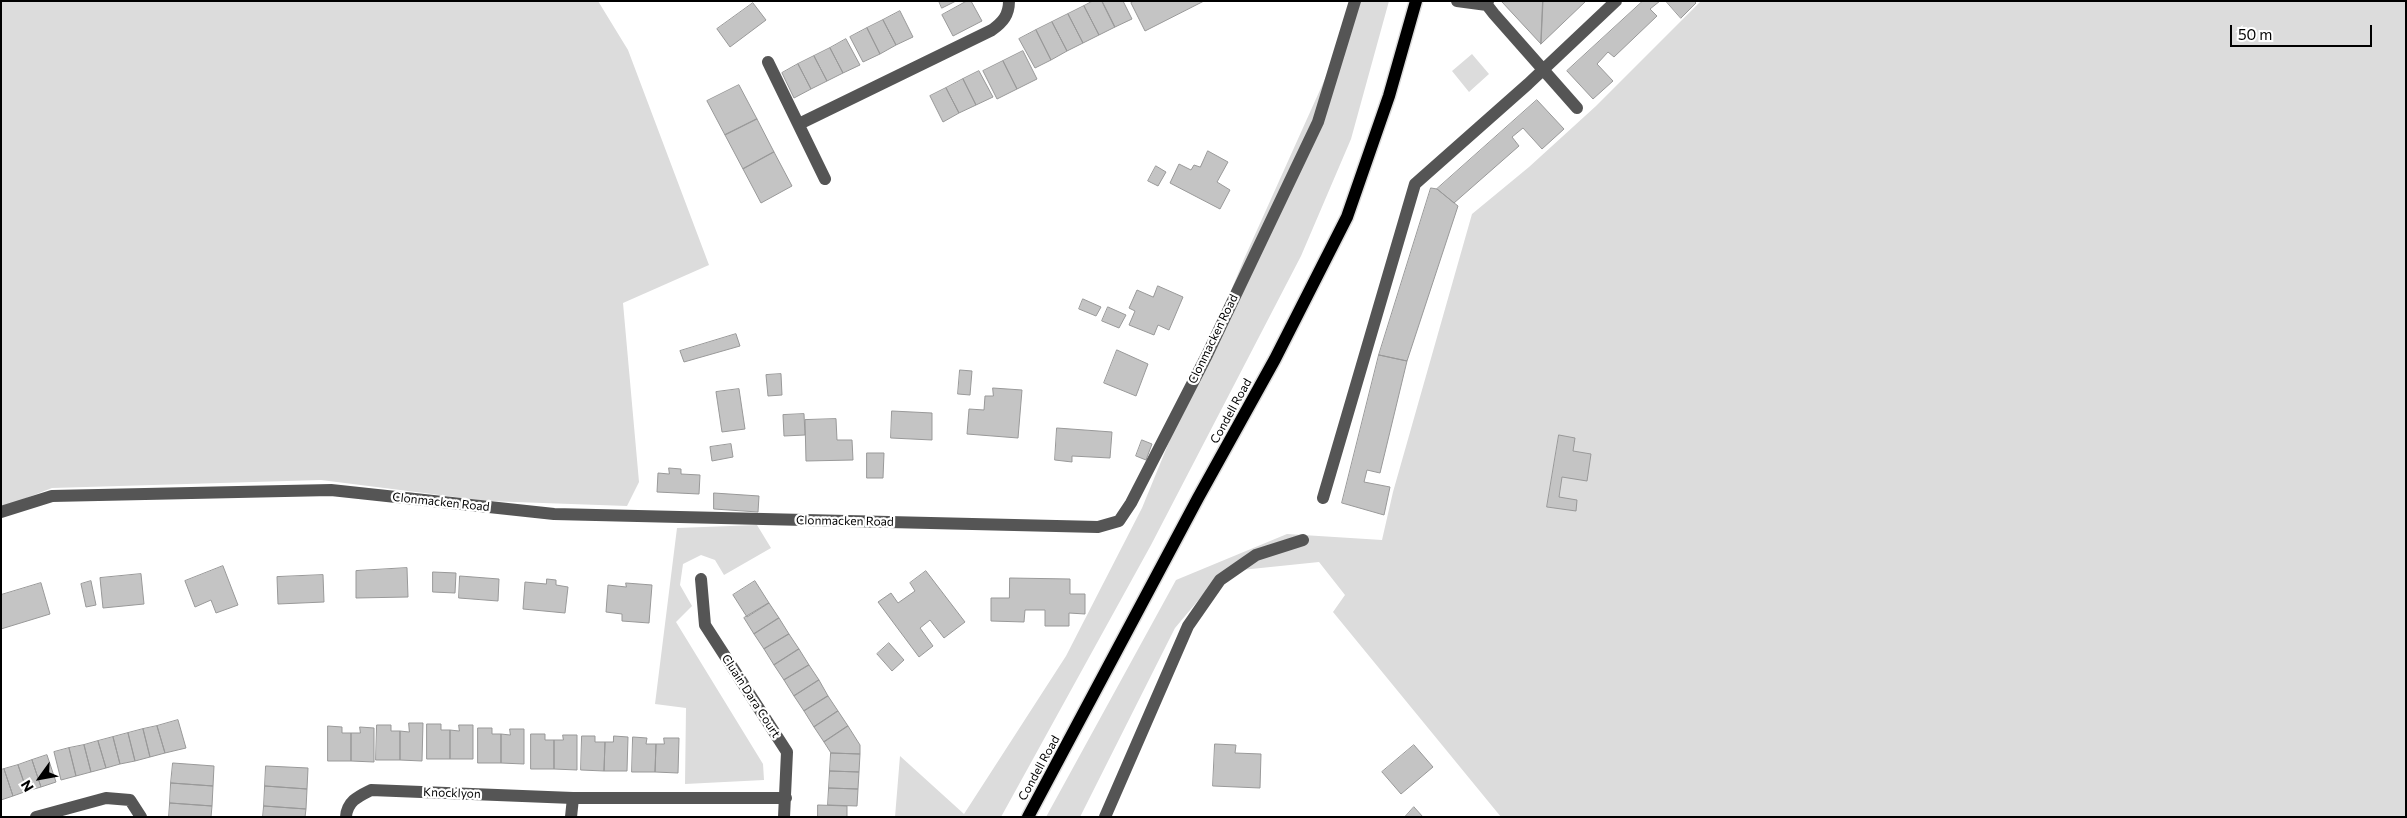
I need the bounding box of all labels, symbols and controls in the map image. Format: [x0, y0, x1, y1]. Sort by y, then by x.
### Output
scale bar [2232, 15, 2374, 47]
text: 50 m [2238, 25, 2272, 43]
street label: Clonmacken Road [1185, 292, 1241, 386]
street label: Condell Road [1207, 376, 1255, 446]
street label: Clonmacken Road [392, 490, 490, 514]
street label: Clonmacken Road [796, 513, 894, 529]
street label: Cluain Dara Court [719, 652, 783, 740]
street label: Condell Road [1015, 733, 1063, 803]
north arrow [15, 753, 65, 803]
text: N [17, 777, 37, 795]
street label: Knocklyon [423, 785, 481, 801]

